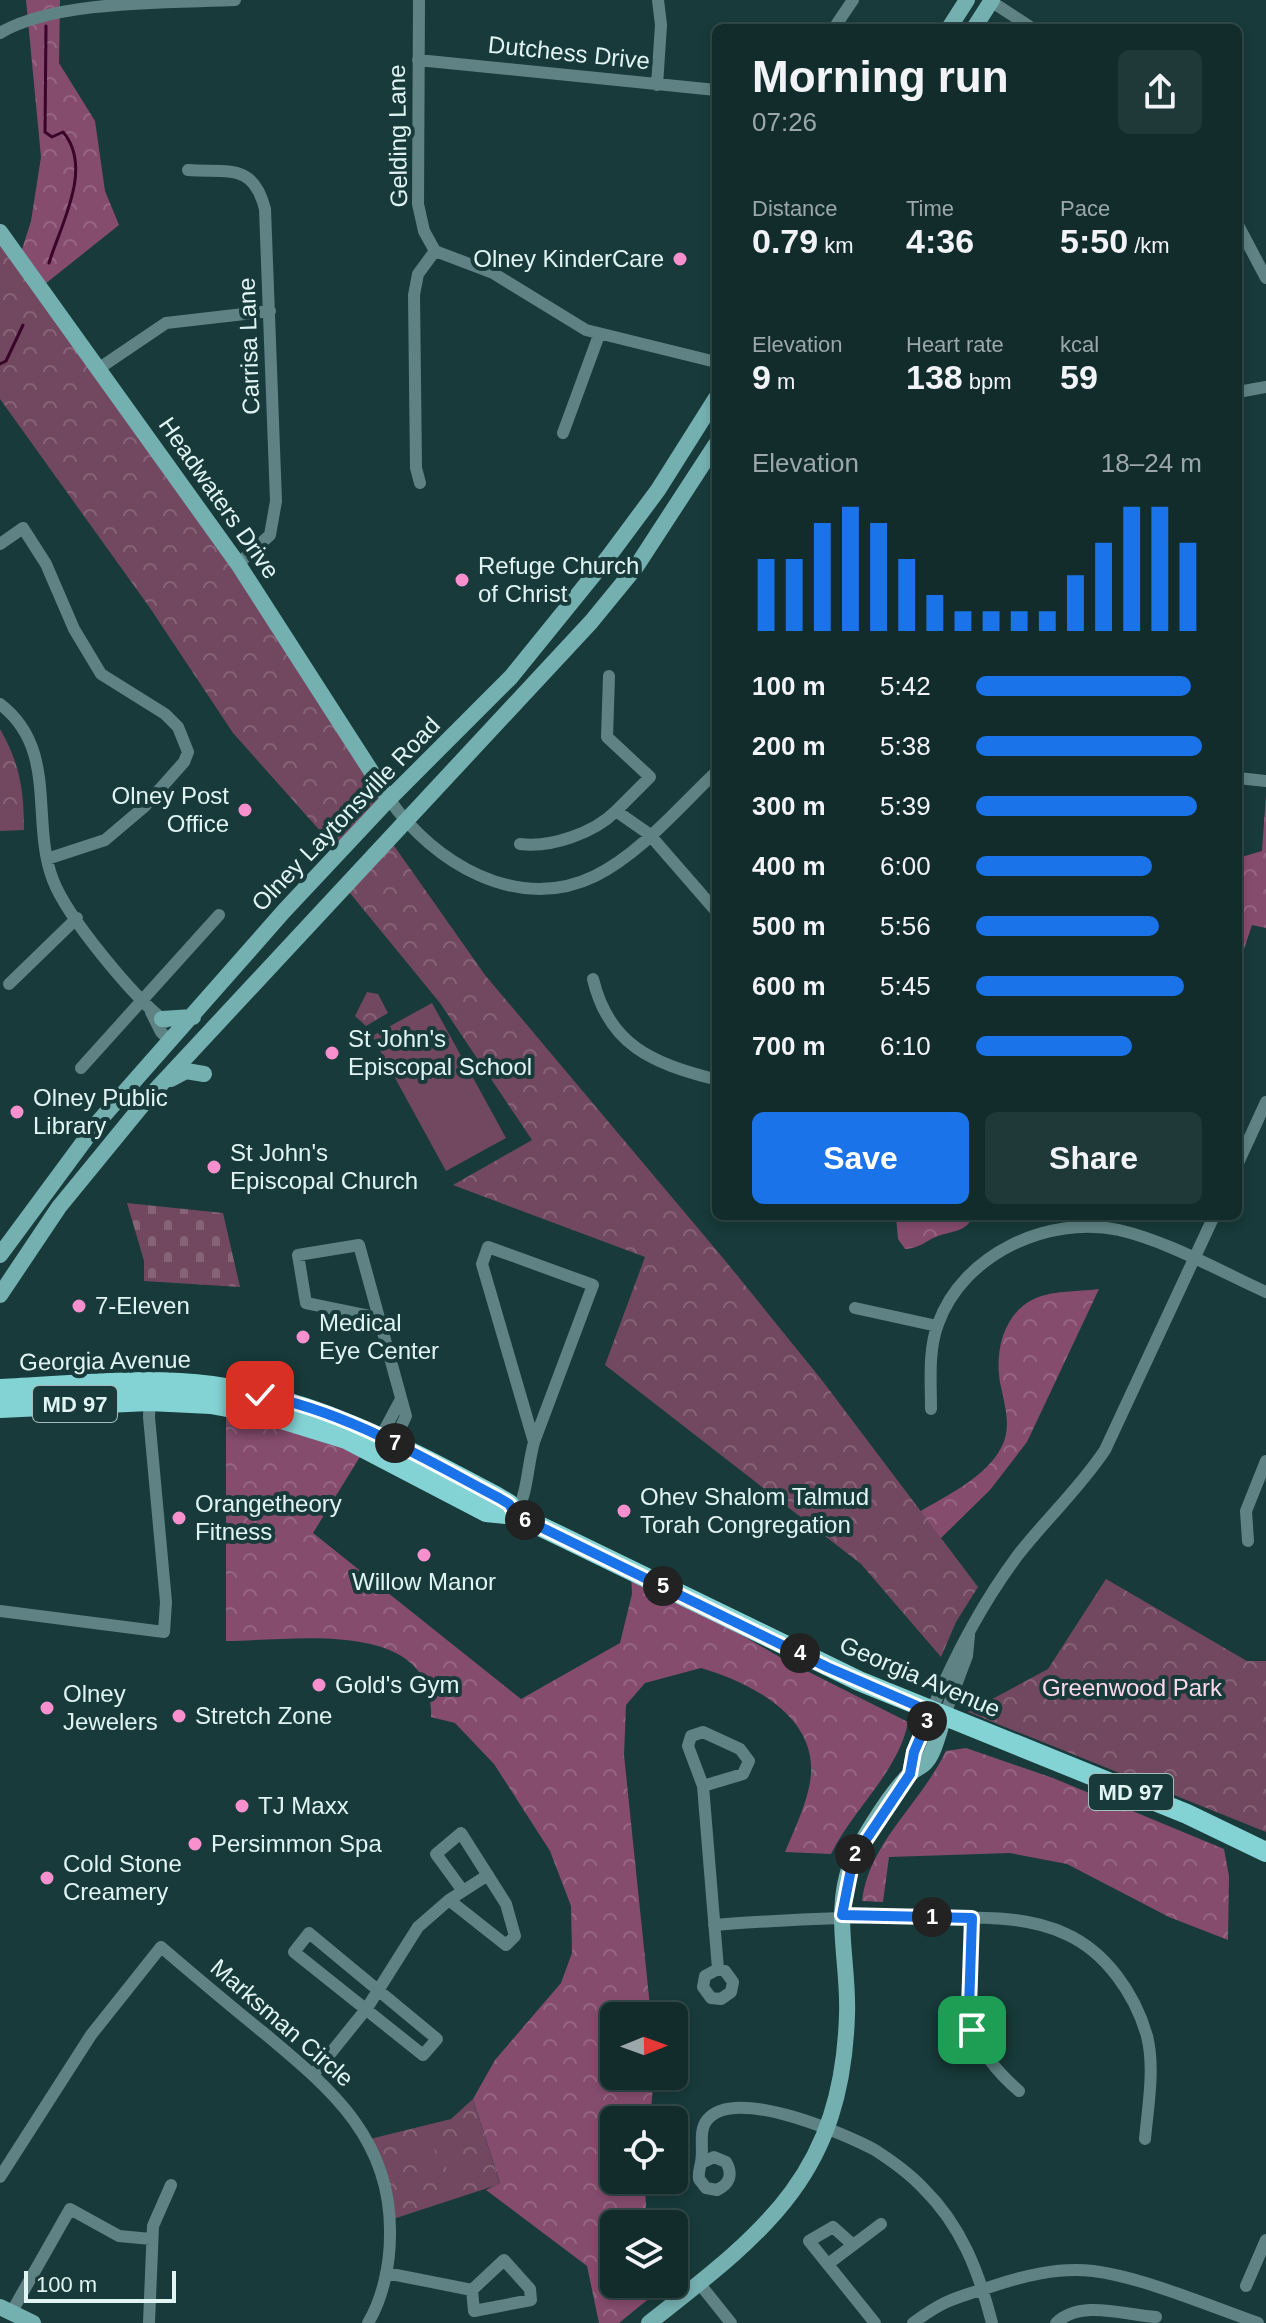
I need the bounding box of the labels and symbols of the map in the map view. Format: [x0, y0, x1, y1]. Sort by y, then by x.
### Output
street label: Dutchess Drive [487, 31, 651, 74]
street label: Gelding Lane [383, 64, 412, 208]
place label: Olney KinderCare [473, 245, 664, 272]
marker: Olney KinderCare [671, 250, 689, 268]
street label: Carrisa Lane [233, 277, 264, 415]
street label: Headwaters Drive [154, 412, 285, 584]
place label: Refuge Church of Christ [478, 552, 639, 607]
marker: Refuge Church of Christ [453, 571, 471, 589]
street label: Olney Laytonsville Road [246, 711, 445, 916]
place label: Olney Post Office [112, 782, 229, 837]
marker: Olney Post Office [236, 801, 254, 819]
place label: St John's Episcopal School [348, 1025, 532, 1080]
marker: St John's Episcopal School [323, 1044, 341, 1062]
place label: Olney Public Library [33, 1084, 168, 1139]
marker: Olney Public Library [8, 1103, 26, 1121]
place label: St John's Episcopal Church [230, 1139, 418, 1194]
marker: St John's Episcopal Church [205, 1158, 223, 1176]
place label: 7-Eleven [95, 1292, 190, 1319]
marker: 7-Eleven [70, 1297, 88, 1315]
place label: Medical Eye Center [319, 1309, 439, 1364]
marker: Medical Eye Center [294, 1328, 312, 1346]
street label: Georgia Avenue [19, 1346, 191, 1375]
pin [226, 1361, 294, 1429]
road number: MD 97 [33, 1386, 117, 1422]
pin: 7 [375, 1423, 415, 1463]
place label: Ohev Shalom Talmud Torah Congregation [640, 1483, 869, 1538]
place label: Orangetheory Fitness [195, 1490, 342, 1545]
pin: 6 [505, 1500, 545, 1540]
marker: Ohev Shalom Talmud Torah Congregation [615, 1502, 633, 1520]
marker: Orangetheory Fitness [170, 1509, 188, 1527]
marker: Willow Manor [415, 1546, 433, 1564]
pin: 5 [643, 1566, 683, 1606]
place label: Willow Manor [352, 1568, 496, 1595]
street label: Georgia Avenue [836, 1631, 1004, 1723]
pin: 4 [780, 1633, 820, 1673]
place label: Gold's Gym [335, 1671, 460, 1698]
park label: Greenwood Park [1042, 1674, 1223, 1701]
marker: Gold's Gym [310, 1676, 328, 1694]
place label: Olney Jewelers [63, 1680, 158, 1735]
marker: Olney Jewelers [38, 1699, 56, 1717]
pin: 3 [907, 1701, 947, 1741]
place label: Stretch Zone [195, 1702, 332, 1729]
marker: Stretch Zone [170, 1707, 188, 1725]
road number: MD 97 [1089, 1774, 1173, 1810]
place label: TJ Maxx [258, 1792, 349, 1819]
marker: TJ Maxx [233, 1797, 251, 1815]
place label: Persimmon Spa [211, 1830, 382, 1857]
pin: 2 [835, 1834, 875, 1874]
marker: Persimmon Spa [186, 1835, 204, 1853]
place label: Cold Stone Creamery [63, 1850, 182, 1905]
marker: Cold Stone Creamery [38, 1869, 56, 1887]
pin: 1 [912, 1897, 952, 1937]
street label: Marksman Circle [206, 1953, 359, 2092]
pin [938, 1996, 1006, 2064]
north arrow [600, 2002, 688, 2090]
scale bar [24, 2267, 176, 2303]

